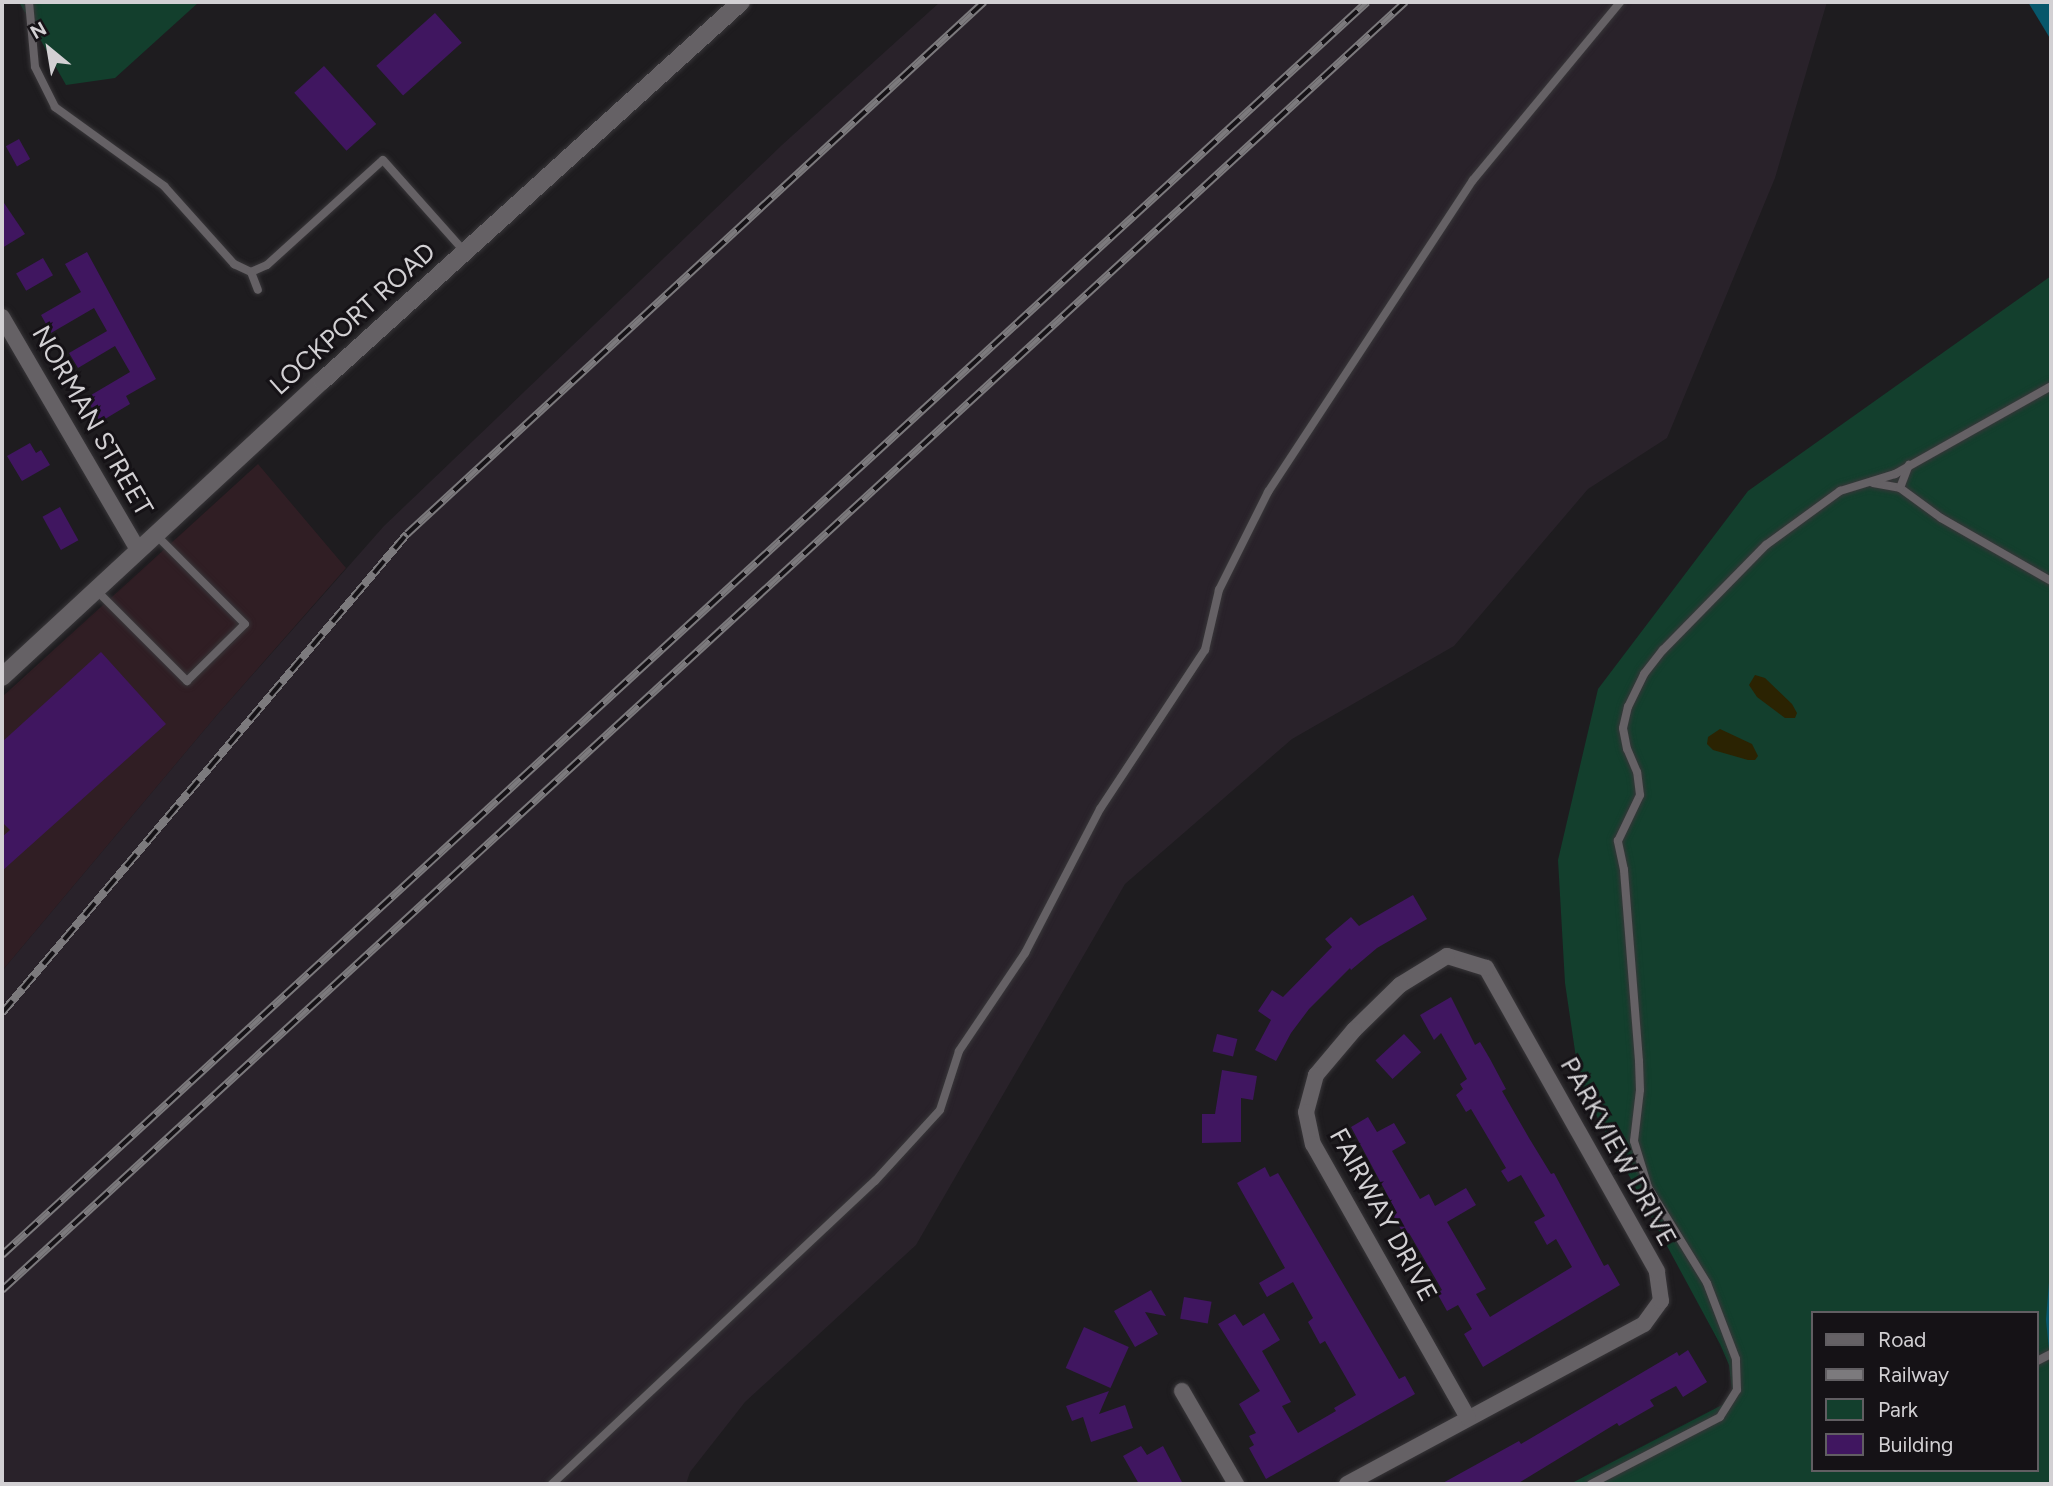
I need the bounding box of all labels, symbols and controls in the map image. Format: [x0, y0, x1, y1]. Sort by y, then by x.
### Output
north arrow [14, 14, 84, 84]
text: N [26, 17, 50, 44]
street label: LOCKPORT ROAD [264, 236, 442, 402]
street label: NORMAN STREET [25, 320, 159, 522]
street label: PARKVIEW DRIVE [1553, 1052, 1683, 1252]
street label: FAIRWAY DRIVE [1323, 1123, 1443, 1307]
legend [1812, 1311, 2039, 1472]
text: Road [1878, 1327, 1926, 1352]
text: Railway [1878, 1362, 1949, 1387]
text: Park [1878, 1397, 1918, 1422]
text: Building [1878, 1432, 1953, 1457]

